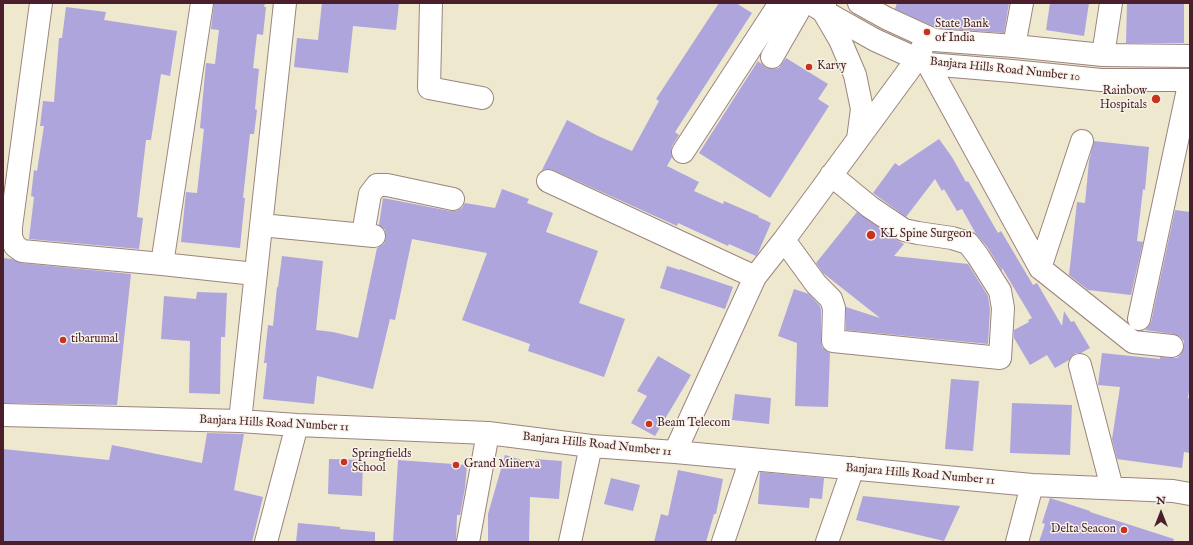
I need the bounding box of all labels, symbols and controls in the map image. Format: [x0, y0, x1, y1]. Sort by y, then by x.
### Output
place label: State Bank of India [935, 18, 989, 46]
marker: State Bank of India [922, 27, 932, 37]
street label: Banjara Hills Road Number 10 [929, 55, 1081, 85]
place label: Karvy [817, 60, 847, 74]
marker: Karvy [804, 62, 814, 72]
place label: Rainbow Hospitals [1100, 85, 1147, 113]
marker: Rainbow Hospitals [1150, 93, 1162, 105]
place label: KL Spine Surgeon [880, 228, 972, 242]
marker: KL Spine Surgeon [865, 229, 877, 241]
place label: tibarumal [71, 333, 118, 347]
marker: tibarumal [58, 335, 68, 345]
street label: Banjara Hills Road Number 11 [199, 413, 349, 435]
place label: Beam Telecom [657, 417, 730, 431]
marker: Beam Telecom [644, 419, 654, 429]
street label: Banjara Hills Road Number 11 [522, 430, 672, 460]
place label: Springfields School [352, 448, 411, 476]
marker: Springfields School [339, 457, 349, 467]
place label: Grand Minerva [464, 458, 540, 472]
marker: Grand Minerva [451, 460, 461, 470]
street label: Banjara Hills Road Number 11 [845, 461, 995, 489]
north arrow [1141, 493, 1181, 533]
text: N [1156, 494, 1166, 508]
place label: Delta Seacon [1051, 523, 1116, 537]
marker: Delta Seacon [1119, 525, 1129, 535]

